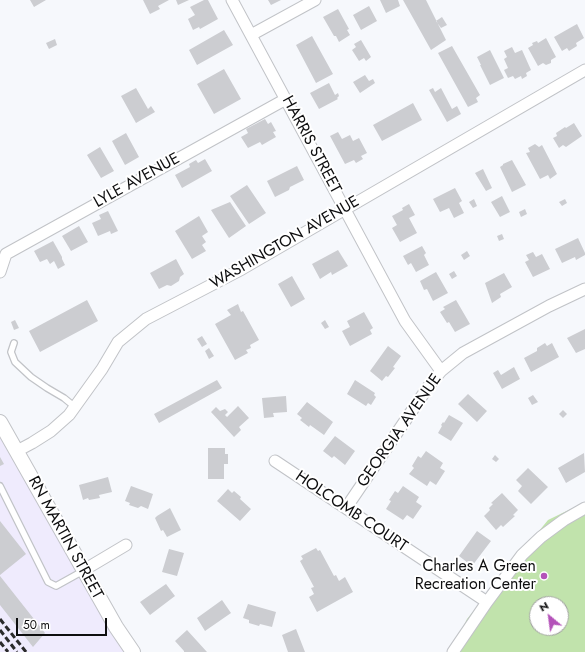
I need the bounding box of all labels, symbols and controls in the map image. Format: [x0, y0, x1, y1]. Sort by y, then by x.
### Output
street label: HARRIS STREET [277, 93, 345, 197]
street label: LYLE AVENUE [91, 149, 183, 213]
street label: WASHINGTON AVENUE [207, 192, 363, 294]
street label: GEORGIA AVENUE [354, 371, 446, 491]
street label: HOLCOMB COURT [291, 467, 411, 557]
street label: RN MARTIN STREET [23, 473, 107, 603]
place label: Charles A Green Recreation Center [415, 557, 536, 595]
marker: Charles A Green Recreation Center [539, 571, 549, 581]
north arrow [529, 596, 569, 636]
text: N [536, 597, 551, 615]
scale bar [18, 610, 109, 636]
text: 50 m [23, 616, 50, 634]

